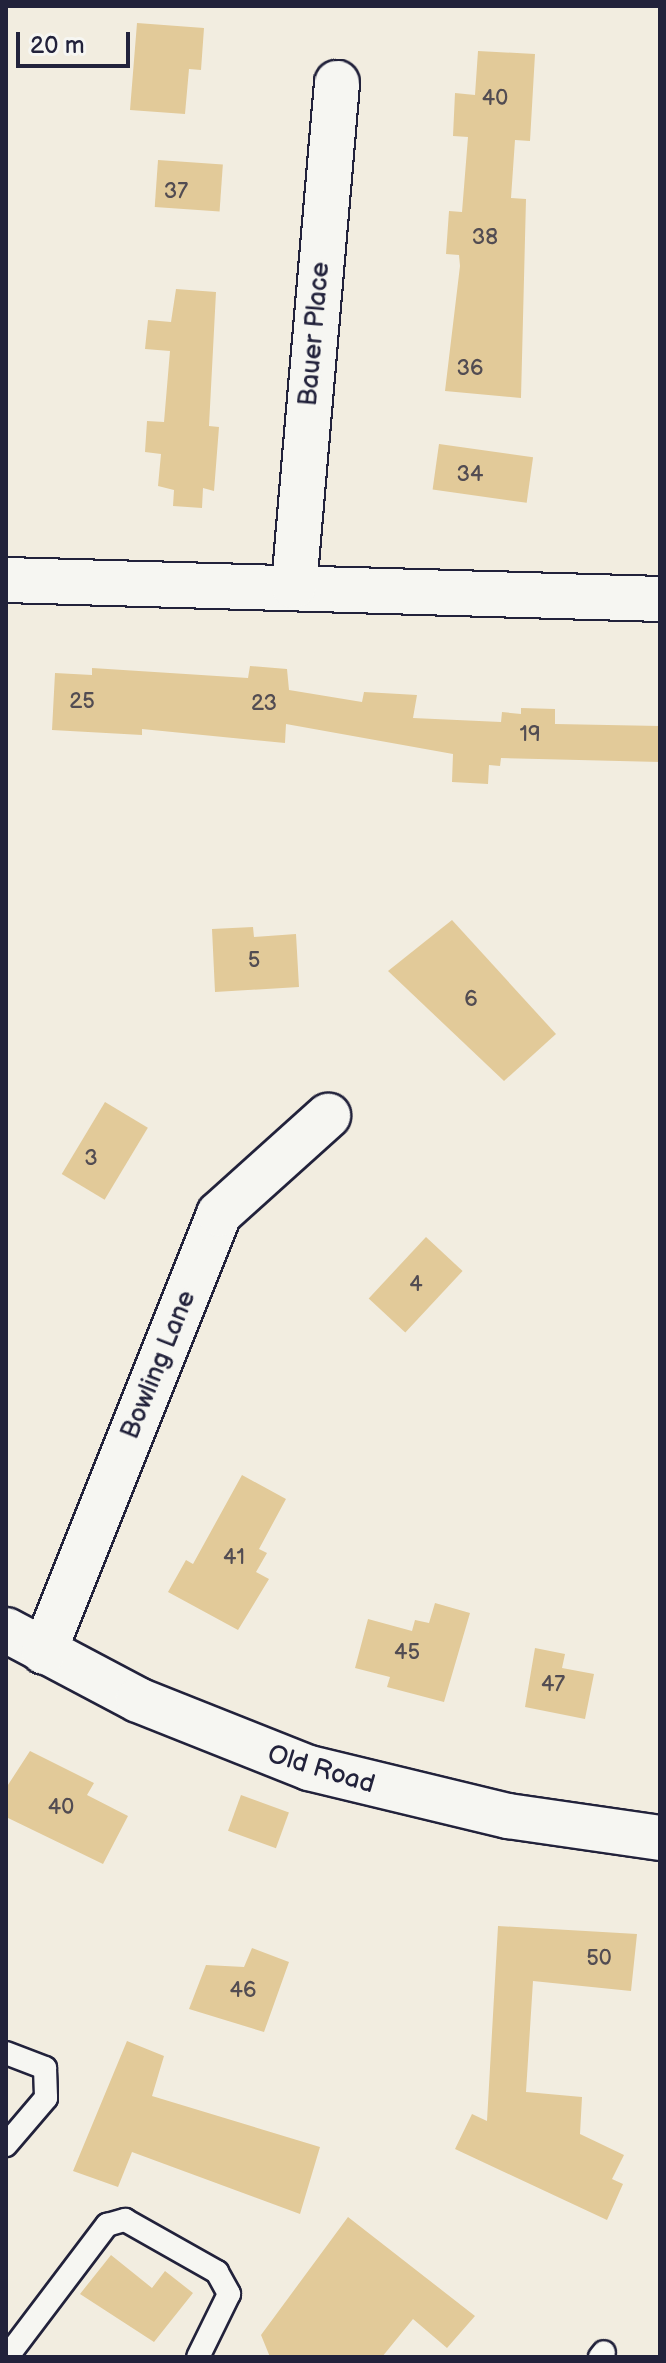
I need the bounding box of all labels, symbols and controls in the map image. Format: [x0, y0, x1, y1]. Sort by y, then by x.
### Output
scale bar [20, 16, 134, 66]
text: 20 m [30, 31, 85, 60]
house number: 40 [482, 86, 508, 112]
house number: 37 [164, 179, 188, 205]
house number: 38 [472, 225, 498, 251]
street label: Bauer Place [293, 261, 337, 407]
house number: 36 [457, 356, 483, 382]
house number: 34 [457, 462, 483, 488]
house number: 25 [69, 689, 95, 715]
house number: 23 [251, 691, 277, 717]
house number: 19 [519, 722, 541, 748]
house number: 5 [248, 948, 260, 974]
house number: 6 [464, 987, 478, 1013]
house number: 3 [84, 1146, 98, 1172]
house number: 4 [409, 1272, 423, 1298]
street label: Bowling Lane [115, 1286, 203, 1444]
house number: 41 [223, 1545, 245, 1571]
house number: 45 [394, 1640, 420, 1666]
house number: 47 [541, 1672, 565, 1698]
street label: Old Road [264, 1739, 378, 1801]
house number: 40 [48, 1795, 74, 1821]
house number: 50 [586, 1946, 612, 1972]
house number: 46 [230, 1978, 256, 2004]

